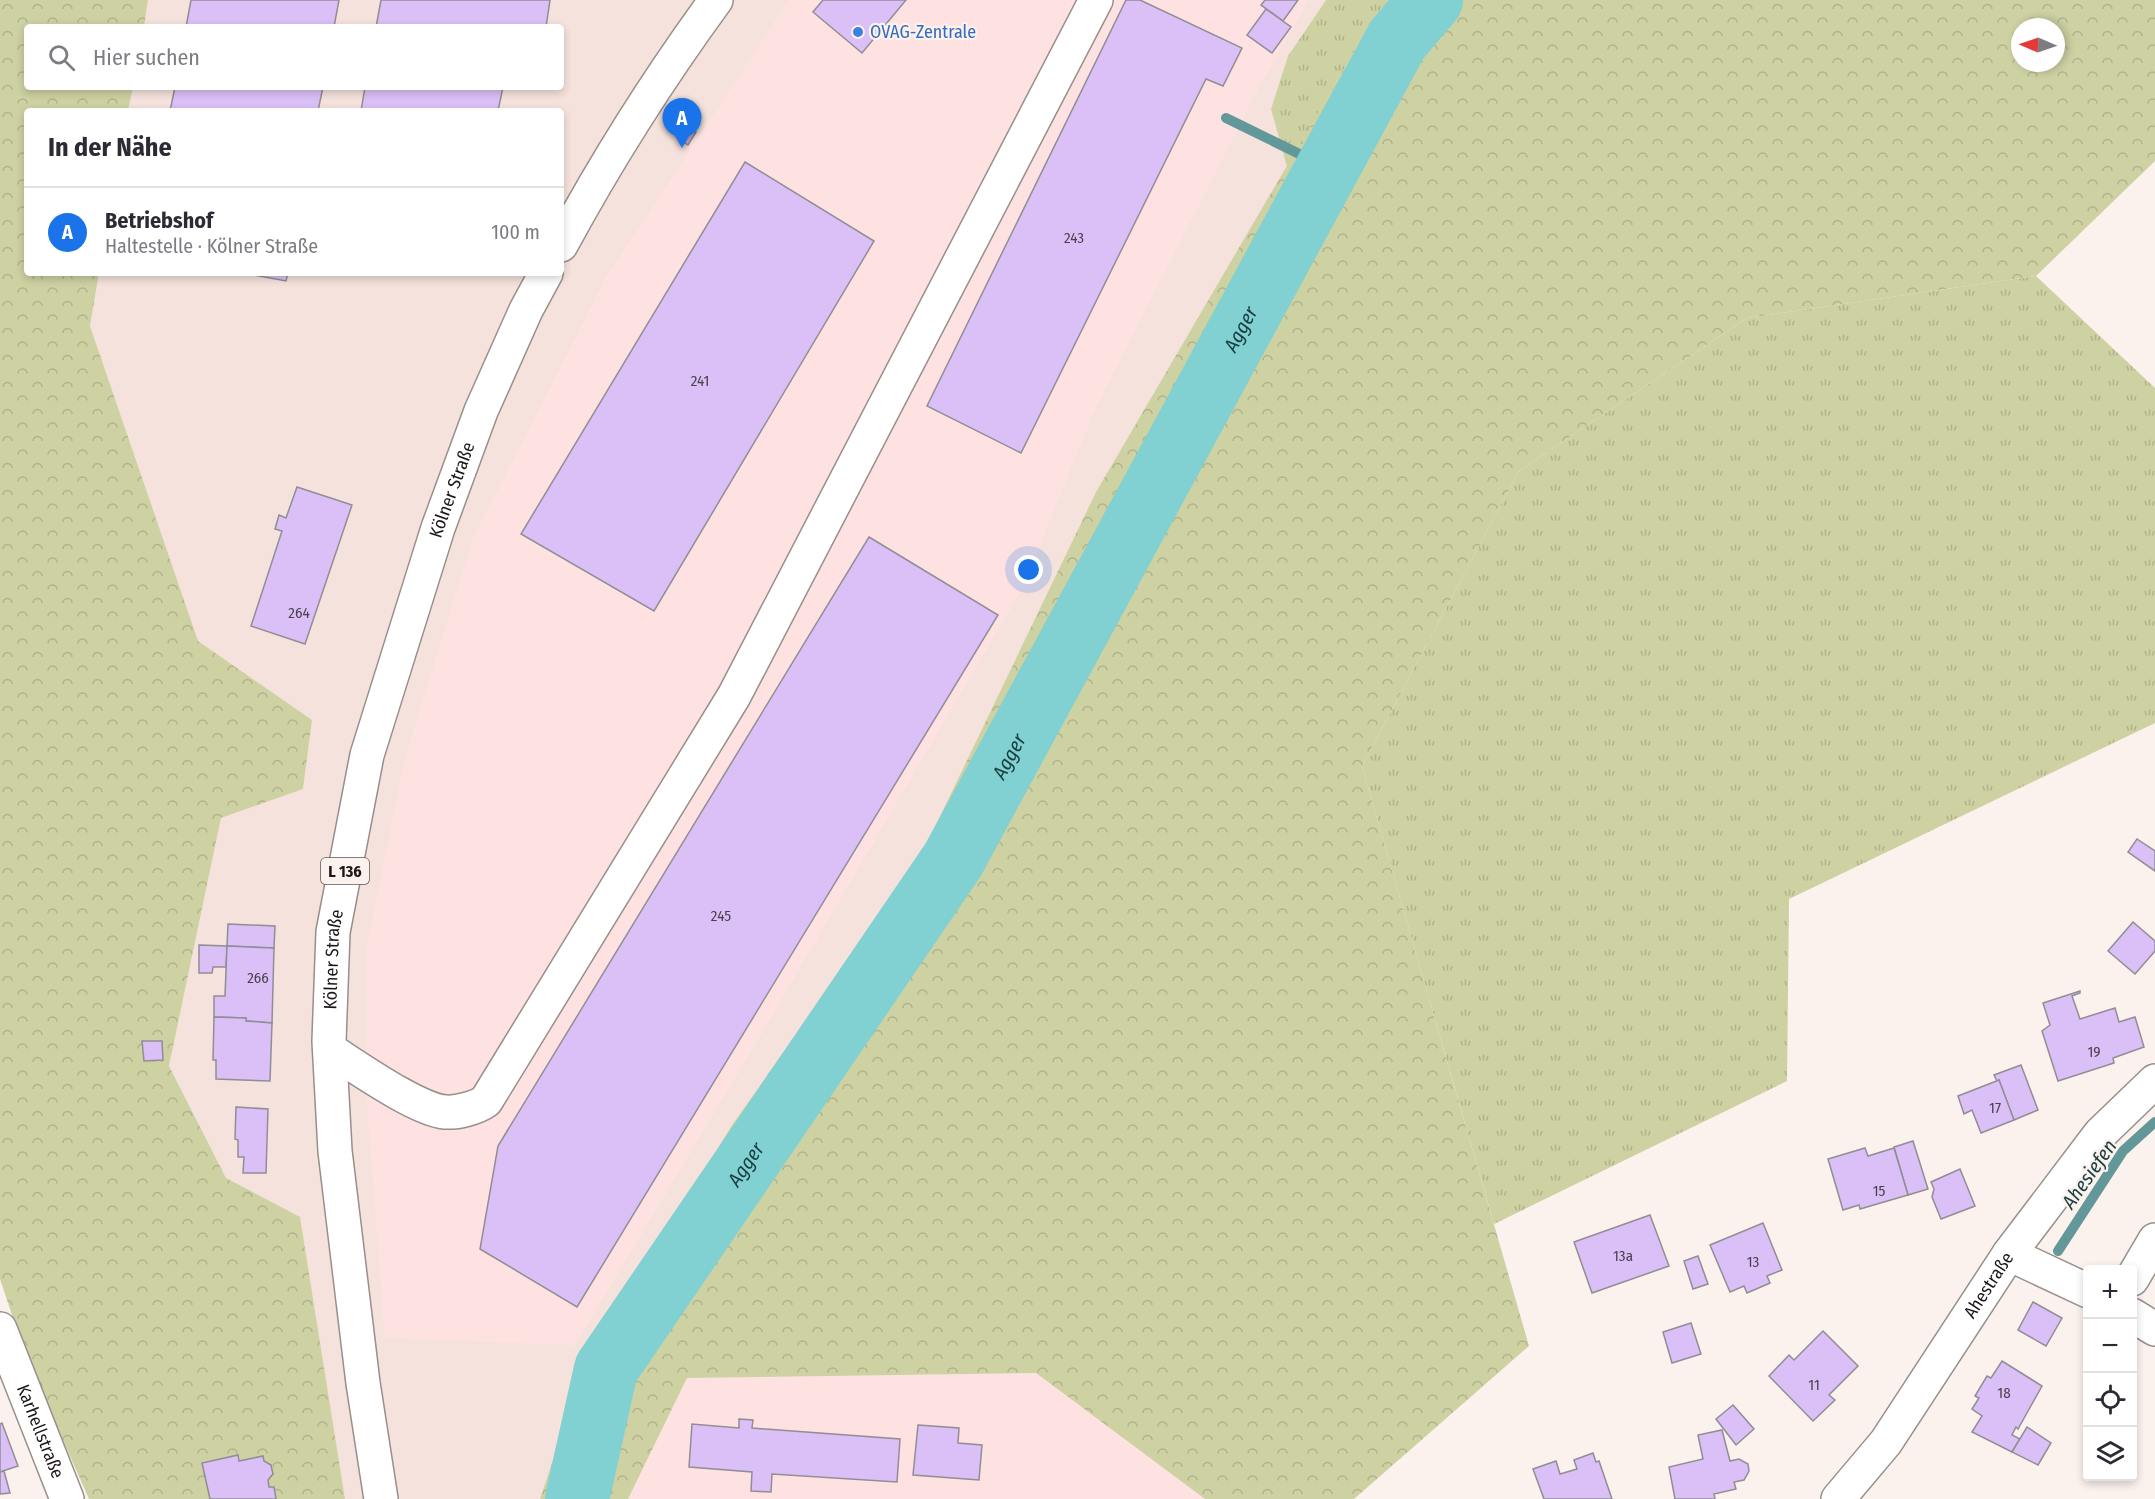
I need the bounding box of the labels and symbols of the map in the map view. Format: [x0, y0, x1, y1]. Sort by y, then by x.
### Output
north arrow [2011, 18, 2065, 72]
place label: OVAG-Zentrale [870, 21, 976, 43]
marker: OVAG-Zentrale [851, 25, 865, 39]
pin: A [662, 98, 702, 148]
house number: 243 [1064, 229, 1084, 247]
water label: Agger [1218, 301, 1263, 357]
house number: 241 [691, 372, 709, 390]
street label: Kölner Straße [425, 439, 480, 540]
your location [1014, 555, 1043, 584]
house number: 264 [288, 604, 310, 622]
water label: Agger [987, 729, 1032, 784]
road number: L 136 [321, 858, 369, 884]
street label: Kölner Straße [319, 907, 348, 1010]
house number: 245 [711, 907, 731, 925]
house number: 266 [247, 969, 269, 987]
house number: 19 [2087, 1043, 2101, 1061]
house number: 17 [1989, 1099, 2001, 1117]
water label: Ahesiefen [2056, 1135, 2121, 1214]
water label: Agger [722, 1137, 770, 1192]
house number: 15 [1873, 1182, 1885, 1200]
house number: 13a [1613, 1247, 1633, 1265]
street label: Ahestraße [1959, 1248, 2018, 1322]
house number: 13 [1747, 1253, 1760, 1271]
house number: 11 [1808, 1376, 1820, 1394]
street label: Karhellstraße [12, 1381, 69, 1482]
house number: 18 [1997, 1384, 2011, 1402]

